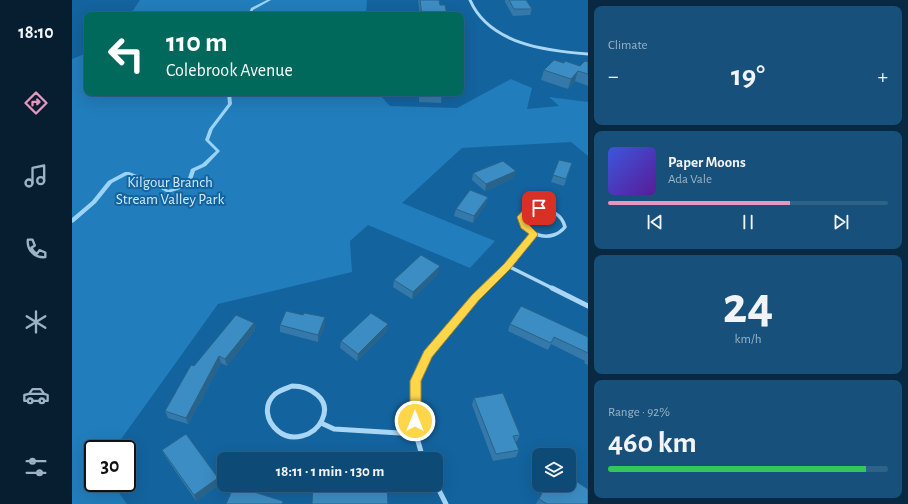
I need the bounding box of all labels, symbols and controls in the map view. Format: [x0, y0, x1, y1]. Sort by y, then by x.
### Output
text: 18:10 [18, 24, 54, 42]
icon: left [100, 28, 152, 80]
text: 110 m [166, 29, 228, 57]
text: Climate [608, 39, 647, 52]
text: 19° [731, 61, 765, 91]
text: Colebrook Avenue [166, 62, 293, 80]
text: − [608, 65, 619, 87]
text: + [877, 65, 888, 87]
icon: directions [22, 89, 50, 117]
text: Paper Moons [668, 155, 746, 170]
icon: music [22, 162, 50, 190]
text: Ada Vale [668, 173, 712, 186]
park label: Kilgour Branch Stream Valley Park [116, 175, 224, 207]
pin [522, 191, 556, 225]
icon: arrive [528, 197, 550, 219]
icon: previous [644, 211, 666, 233]
icon: pause [737, 211, 759, 233]
icon: next [830, 211, 852, 233]
icon: phone [22, 235, 50, 263]
text: 24 [723, 280, 773, 332]
icon: climate [22, 308, 50, 336]
text: km/h [735, 333, 761, 346]
icon: car [22, 381, 50, 409]
position arrow [394, 400, 436, 442]
text: Range · 92% [608, 406, 670, 419]
text: 460 km [608, 428, 697, 458]
speed limit sign: 30 [84, 440, 136, 492]
map controls [532, 448, 576, 492]
button: layers [532, 448, 576, 492]
icon: filters [22, 453, 50, 481]
text: 18:11 · 1 min · 130 m [276, 464, 384, 479]

